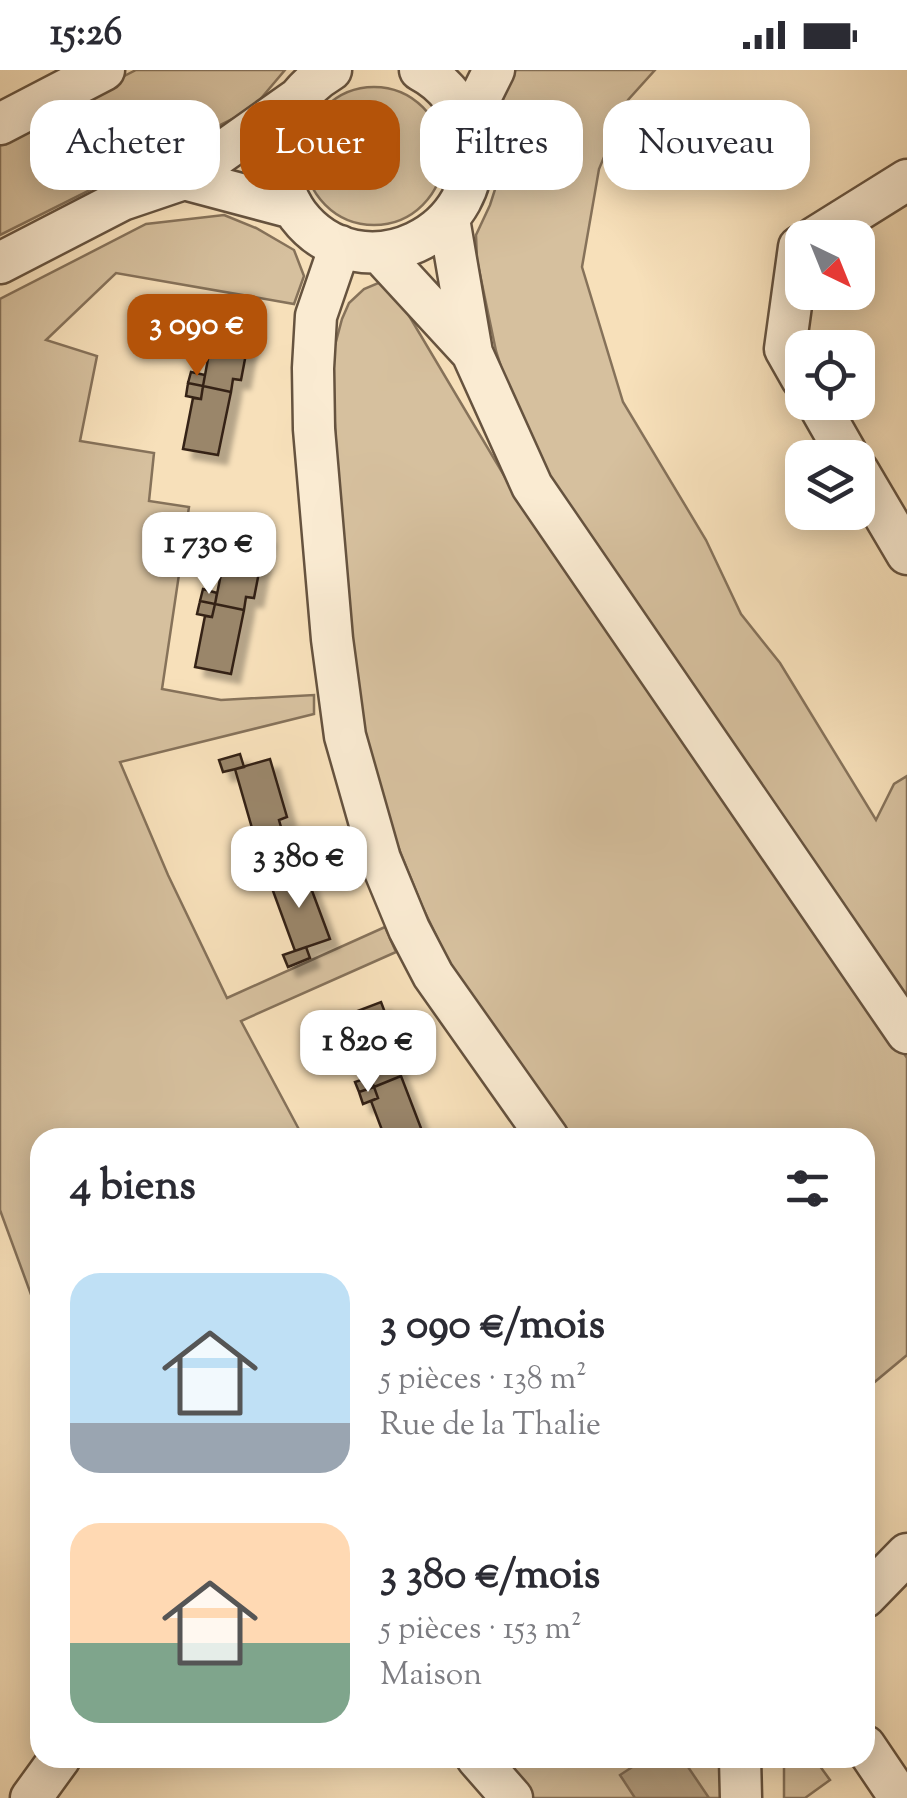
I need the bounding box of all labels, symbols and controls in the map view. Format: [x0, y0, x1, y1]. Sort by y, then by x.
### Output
text: 15:26 [50, 8, 122, 62]
chip: Acheter [30, 100, 220, 190]
chip: Louer [240, 100, 400, 190]
chip: Filtres [420, 100, 583, 190]
chip: Nouveau [603, 100, 810, 190]
north arrow [785, 220, 875, 310]
map controls [785, 220, 875, 530]
pin: 3 090 € [105, 294, 289, 379]
text: 3 090 € [149, 303, 245, 349]
button: locate [785, 330, 875, 420]
button: layers [785, 440, 875, 530]
pin: 1 730 € [117, 512, 301, 597]
text: 1 730 € [164, 521, 254, 567]
pin: 3 380 € [207, 826, 391, 911]
text: 3 380 € [253, 835, 345, 881]
pin: 1 820 € [276, 1010, 460, 1095]
text: 1 820 € [322, 1019, 414, 1065]
text: 4 biens [70, 1158, 196, 1218]
icon: filters [780, 1161, 835, 1216]
text: 3 090 €/mois [380, 1297, 605, 1357]
icon: home [150, 1313, 270, 1433]
text: 5 pièces · 138 m² [380, 1357, 587, 1403]
text: Rue de la Thalie [380, 1403, 601, 1449]
text: 3 380 €/mois [380, 1547, 600, 1607]
icon: home [150, 1563, 270, 1683]
text: 5 pièces · 153 m² [380, 1607, 582, 1653]
text: Maison [380, 1653, 482, 1699]

